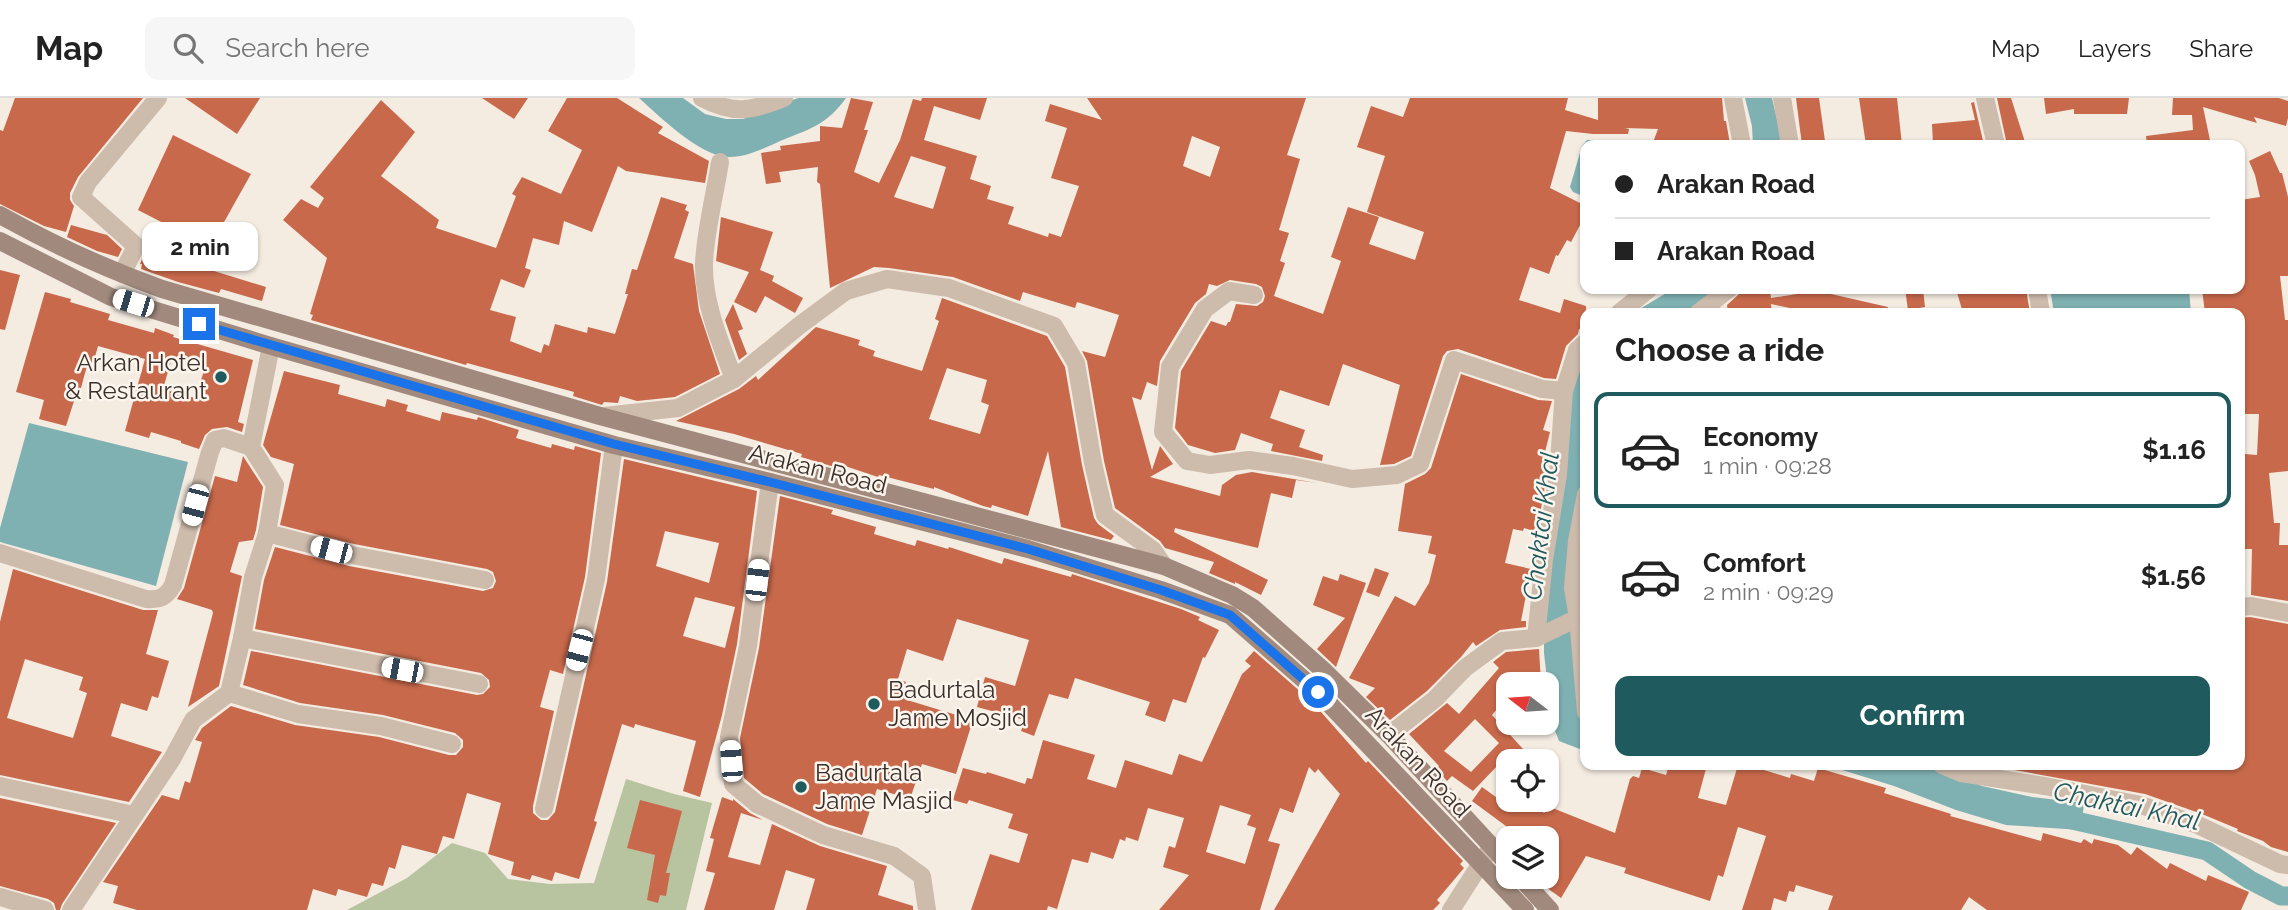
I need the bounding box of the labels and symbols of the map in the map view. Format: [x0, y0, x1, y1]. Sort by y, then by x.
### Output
callout: 2 min [141, 222, 257, 272]
car [110, 287, 157, 319]
route end [183, 308, 215, 340]
place label: Arkan Hotel & Restaurant [65, 348, 207, 405]
marker: Arkan Hotel & Restaurant [213, 369, 229, 385]
street label: Arakan Road [746, 437, 890, 500]
water label: Chaktai Khal [1517, 450, 1565, 602]
car [180, 482, 211, 528]
car [308, 534, 355, 566]
car [745, 558, 770, 602]
car [564, 627, 595, 673]
car [380, 656, 425, 684]
north arrow [1496, 672, 1559, 735]
place label: Badurtala Jame Mosjid [888, 675, 1027, 732]
route start [1302, 676, 1334, 708]
marker: Badurtala Jame Mosjid [866, 696, 882, 712]
street label: Arakan Road [1360, 700, 1477, 823]
car [720, 739, 743, 783]
place label: Badurtala Jame Masjid [815, 758, 953, 815]
water label: Chaktai Khal [2051, 776, 2203, 836]
marker: Badurtala Jame Masjid [793, 779, 809, 795]

